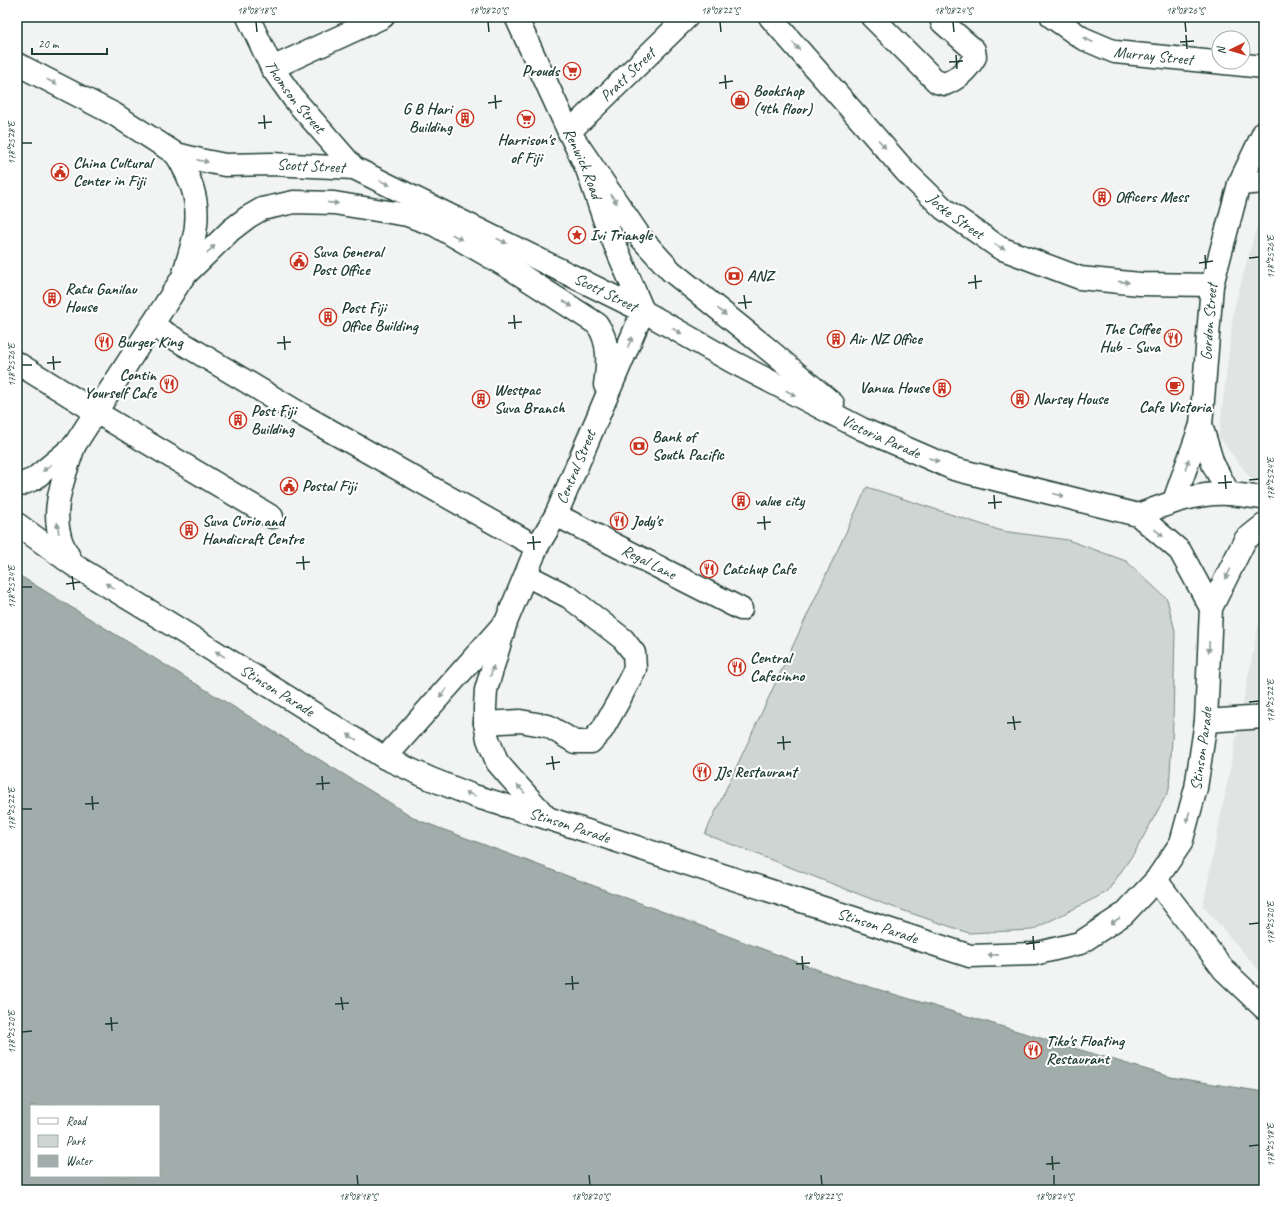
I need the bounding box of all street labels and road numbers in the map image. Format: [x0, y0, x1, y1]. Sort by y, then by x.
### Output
street label: Pratt Street [596, 42, 661, 106]
street label: Murray Street [1113, 42, 1197, 70]
street label: Thomson Street [260, 57, 330, 139]
street label: Renwick Road [559, 125, 607, 204]
street label: Scott Street [276, 154, 348, 178]
street label: Joske Street [923, 188, 989, 245]
street label: Scott Street [571, 269, 643, 318]
street label: Gordon Street [1196, 280, 1222, 361]
street label: Victoria Parade [838, 410, 925, 464]
street label: Central Street [551, 425, 601, 507]
street label: Regal Lane [618, 540, 681, 585]
street label: Stinson Parade [236, 660, 319, 722]
street label: Stinson Parade [1186, 705, 1217, 792]
street label: Stinson Parade [527, 803, 614, 848]
street label: Stinson Parade [835, 903, 922, 949]

